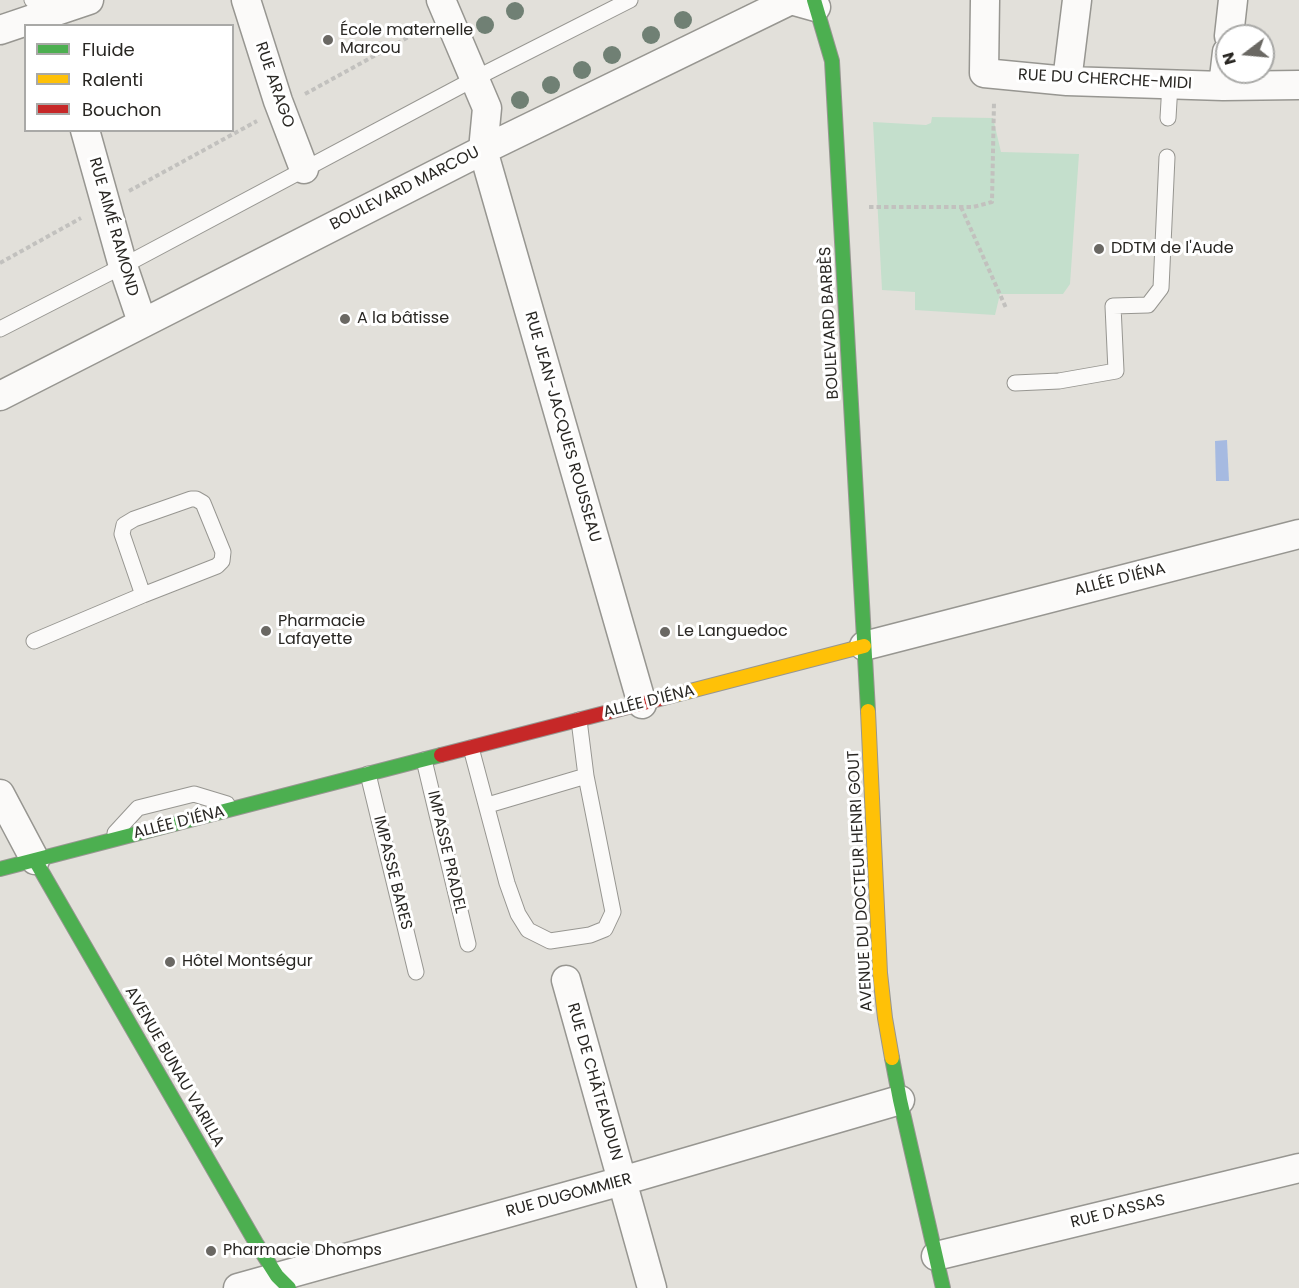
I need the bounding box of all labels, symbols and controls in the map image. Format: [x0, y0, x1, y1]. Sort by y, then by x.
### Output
place label: École maternelle Marcou [340, 21, 473, 59]
legend [24, 24, 234, 132]
north arrow [1215, 24, 1275, 84]
marker: École maternelle Marcou [321, 33, 335, 47]
text: Fluide [82, 37, 135, 62]
street label: RUE ARAGO [250, 40, 298, 130]
text: N [1216, 50, 1242, 68]
street label: RUE DU CHERCHE-MIDI [1018, 66, 1192, 94]
text: Ralenti [82, 67, 143, 92]
text: Bouchon [82, 97, 162, 122]
street label: BOULEVARD MARCOU [327, 143, 483, 235]
street label: RUE AIMÉ RAMOND [84, 155, 142, 299]
place label: DDTM de l'Aude [1111, 239, 1234, 259]
marker: DDTM de l'Aude [1092, 242, 1106, 256]
street label: BOULEVARD BARBÈS [816, 246, 844, 400]
place label: A la bâtisse [357, 309, 449, 329]
street label: RUE JEAN-JACQUES ROUSSEAU [520, 309, 604, 545]
marker: A la bâtisse [338, 312, 352, 326]
street label: ALLÉE D'IÉNA [1072, 559, 1168, 601]
place label: Pharmacie Lafayette [278, 612, 365, 650]
place label: Le Languedoc [677, 622, 788, 642]
marker: Pharmacie Lafayette [259, 624, 273, 638]
marker: Le Languedoc [658, 625, 672, 639]
street label: ALLÉE D'IÉNA [601, 681, 697, 723]
street label: AVENUE DU DOCTEUR HENRI GOUT [845, 750, 877, 1012]
street label: IMPASSE PRADEL [423, 789, 469, 915]
street label: ALLÉE D'IÉNA [131, 802, 227, 844]
street label: IMPASSE BARES [369, 814, 415, 932]
place label: Hôtel Montségur [182, 952, 313, 972]
marker: Hôtel Montségur [163, 955, 177, 969]
street label: AVENUE BUNAU VARILLA [120, 983, 228, 1151]
street label: RUE DE CHÂTEAUDUN [562, 1001, 626, 1163]
street label: RUE DUGOMMIER [504, 1170, 634, 1222]
street label: RUE D'ASSAS [1069, 1191, 1167, 1233]
place label: Pharmacie Dhomps [223, 1241, 382, 1261]
marker: Pharmacie Dhomps [204, 1244, 218, 1258]

